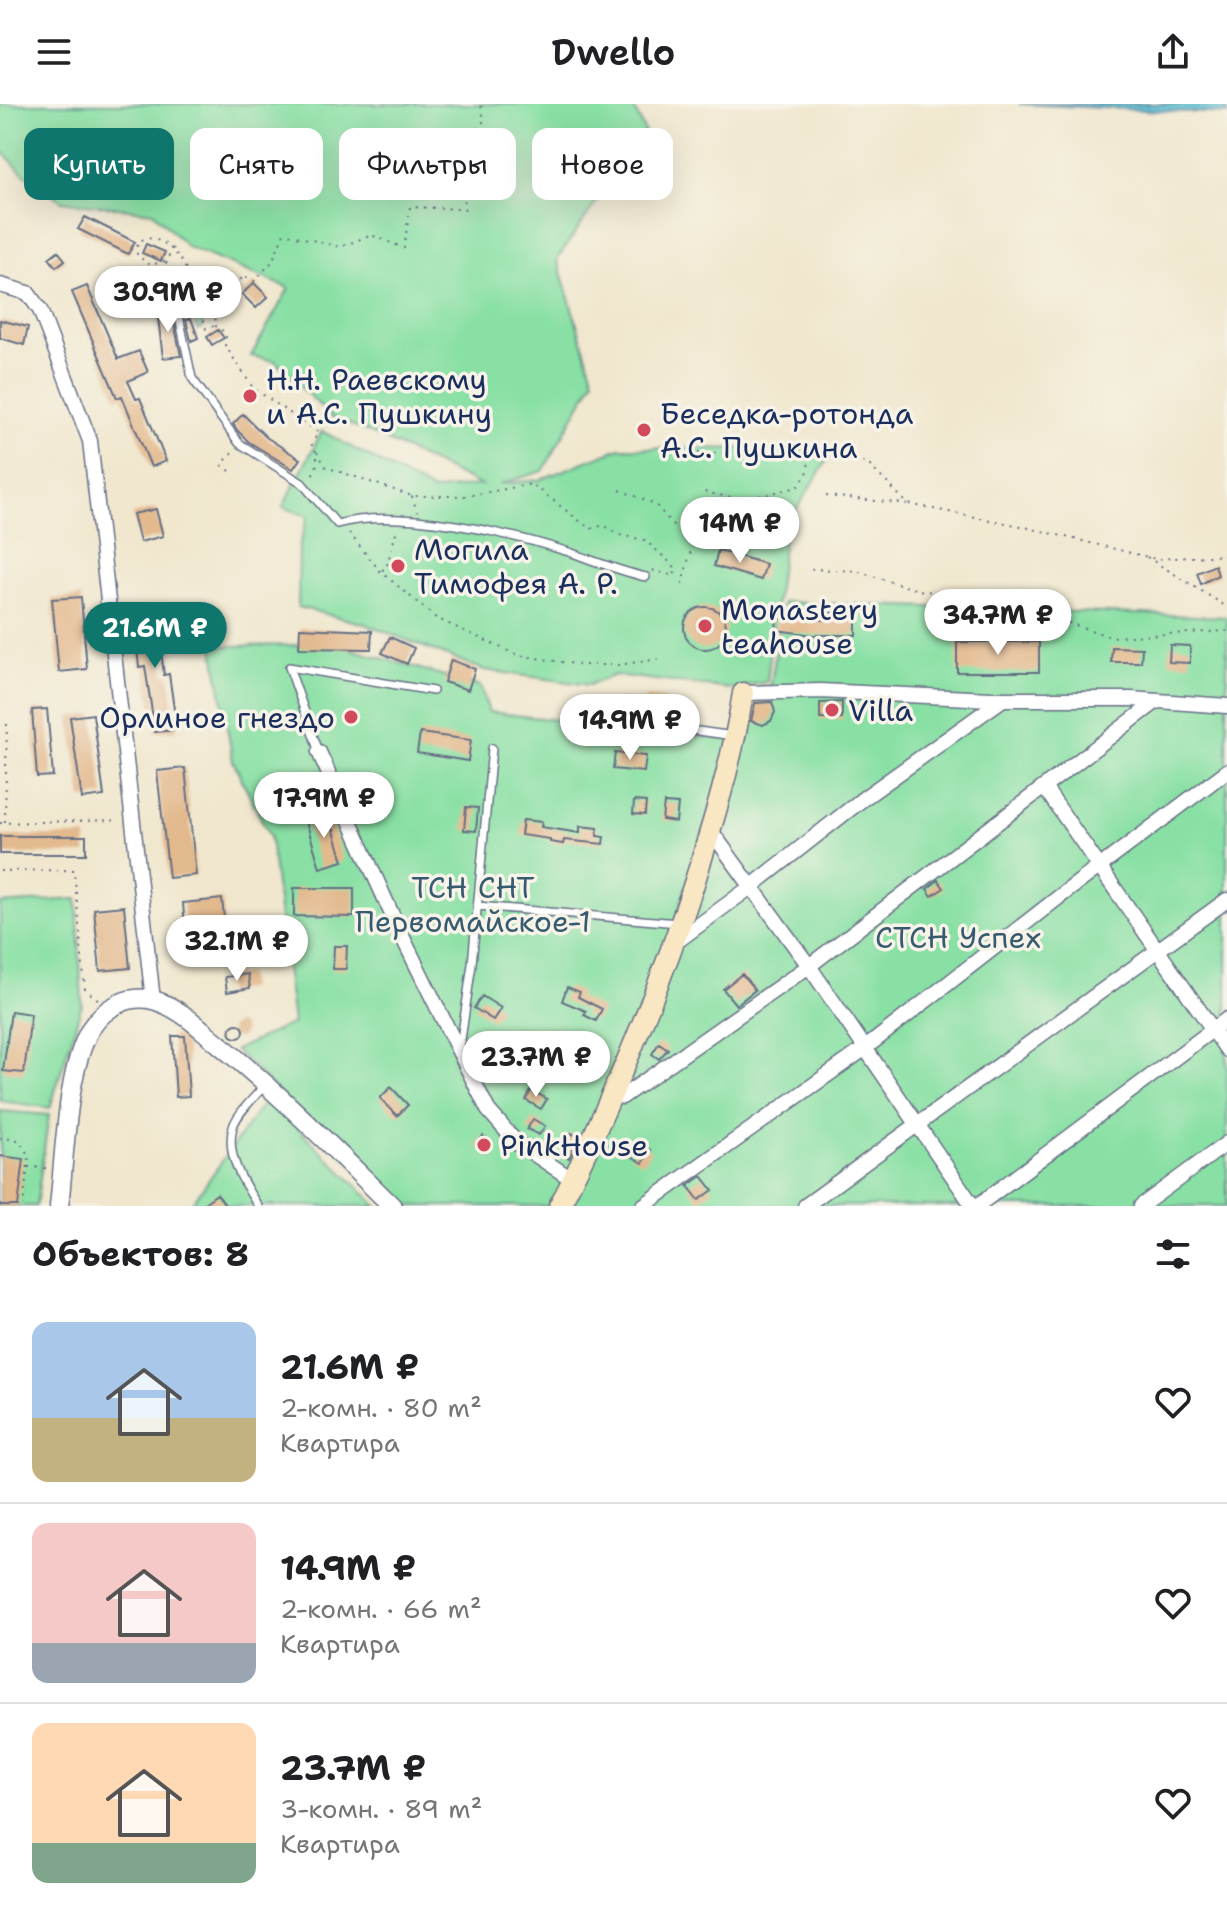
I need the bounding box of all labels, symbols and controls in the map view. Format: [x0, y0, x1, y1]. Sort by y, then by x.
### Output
text: Dwello [552, 28, 675, 77]
icon: menu [32, 30, 76, 74]
icon: share [1151, 30, 1195, 74]
chip: Купить [24, 128, 174, 200]
chip: Снять [190, 128, 323, 200]
chip: Фильтры [339, 128, 516, 200]
chip: Новое [532, 128, 673, 200]
pin: 30.9M ₽ [94, 266, 242, 334]
text: 30.9M ₽ [113, 274, 223, 309]
place label: Н.Н. Раевскому и А.С. Пушкину [266, 359, 492, 434]
marker: Н.Н. Раевскому и А.С. Пушкину [241, 387, 259, 405]
place label: Беседка-ротонда А.С. Пушкина [660, 393, 914, 468]
marker: Беседка-ротонда А.С. Пушкина [635, 421, 653, 439]
pin: 14M ₽ [684, 497, 796, 565]
text: 14M ₽ [698, 505, 782, 540]
place label: Могила Тимофея А. Р. [414, 529, 618, 604]
marker: Могила Тимофея А. Р. [389, 557, 407, 575]
place label: Monastery teahouse [721, 589, 878, 664]
pin: 34.7M ₽ [924, 589, 1072, 657]
text: 34.7M ₽ [942, 597, 1054, 632]
pin: 21.6M ₽ [81, 602, 229, 670]
text: 21.6M ₽ [102, 610, 208, 645]
marker: Monastery teahouse [696, 617, 714, 635]
place label: Villa [848, 690, 913, 731]
pin: 14.9M ₽ [556, 694, 704, 762]
place label: Орлиное гнездо [99, 697, 335, 738]
marker: Villa [823, 701, 841, 719]
text: 14.9M ₽ [578, 702, 682, 737]
marker: Орлиное гнездо [342, 708, 360, 726]
pin: 17.9M ₽ [250, 772, 398, 840]
text: 17.9M ₽ [272, 780, 376, 815]
park label: ТСН СНТ Первомайское-1 [355, 867, 591, 942]
pin: 32.1M ₽ [163, 915, 311, 983]
park label: СТСН Успех [875, 917, 1041, 958]
text: 32.1M ₽ [184, 923, 290, 958]
pin: 23.7M ₽ [462, 1031, 610, 1099]
text: 23.7M ₽ [480, 1039, 592, 1074]
place label: PinkHouse [500, 1125, 648, 1166]
marker: PinkHouse [475, 1136, 493, 1154]
text: Объектов: 8 [32, 1231, 249, 1277]
icon: filters [1151, 1232, 1195, 1276]
text: 21.6M ₽ [280, 1344, 419, 1390]
icon: home [96, 1354, 192, 1450]
icon: heart [1151, 1380, 1195, 1424]
text: 2-комн. · 80 m² [280, 1390, 482, 1425]
text: Квартира [280, 1425, 400, 1460]
text: 14.9M ₽ [280, 1545, 416, 1591]
icon: home [96, 1555, 192, 1651]
icon: heart [1151, 1581, 1195, 1625]
text: 2-комн. · 66 m² [280, 1591, 482, 1626]
text: Квартира [280, 1626, 400, 1661]
text: 23.7M ₽ [280, 1745, 426, 1791]
icon: home [96, 1755, 192, 1851]
icon: heart [1151, 1781, 1195, 1825]
text: 3-комн. · 89 m² [280, 1791, 483, 1826]
text: Квартира [280, 1826, 400, 1861]

